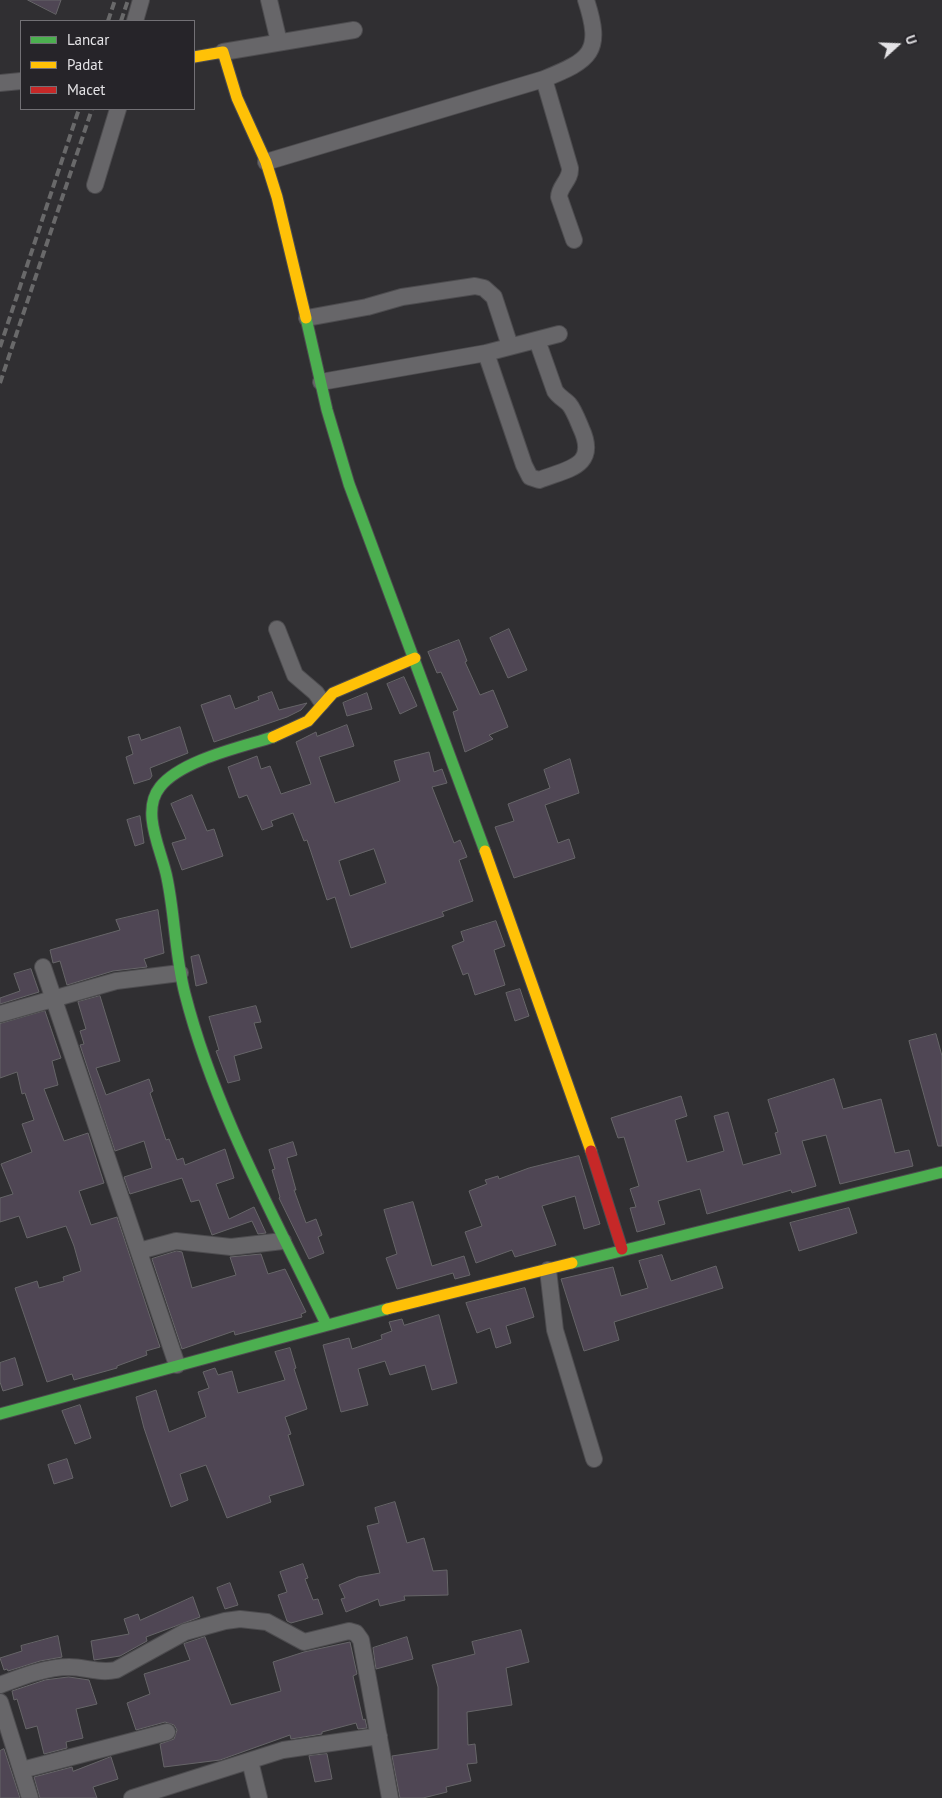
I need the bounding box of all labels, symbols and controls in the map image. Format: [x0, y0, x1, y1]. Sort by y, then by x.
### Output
legend [20, 20, 195, 110]
north arrow [872, 20, 922, 70]
text: Lancar [67, 30, 109, 49]
text: U [901, 33, 921, 47]
text: Padat [67, 55, 103, 74]
text: Macet [67, 80, 105, 99]

